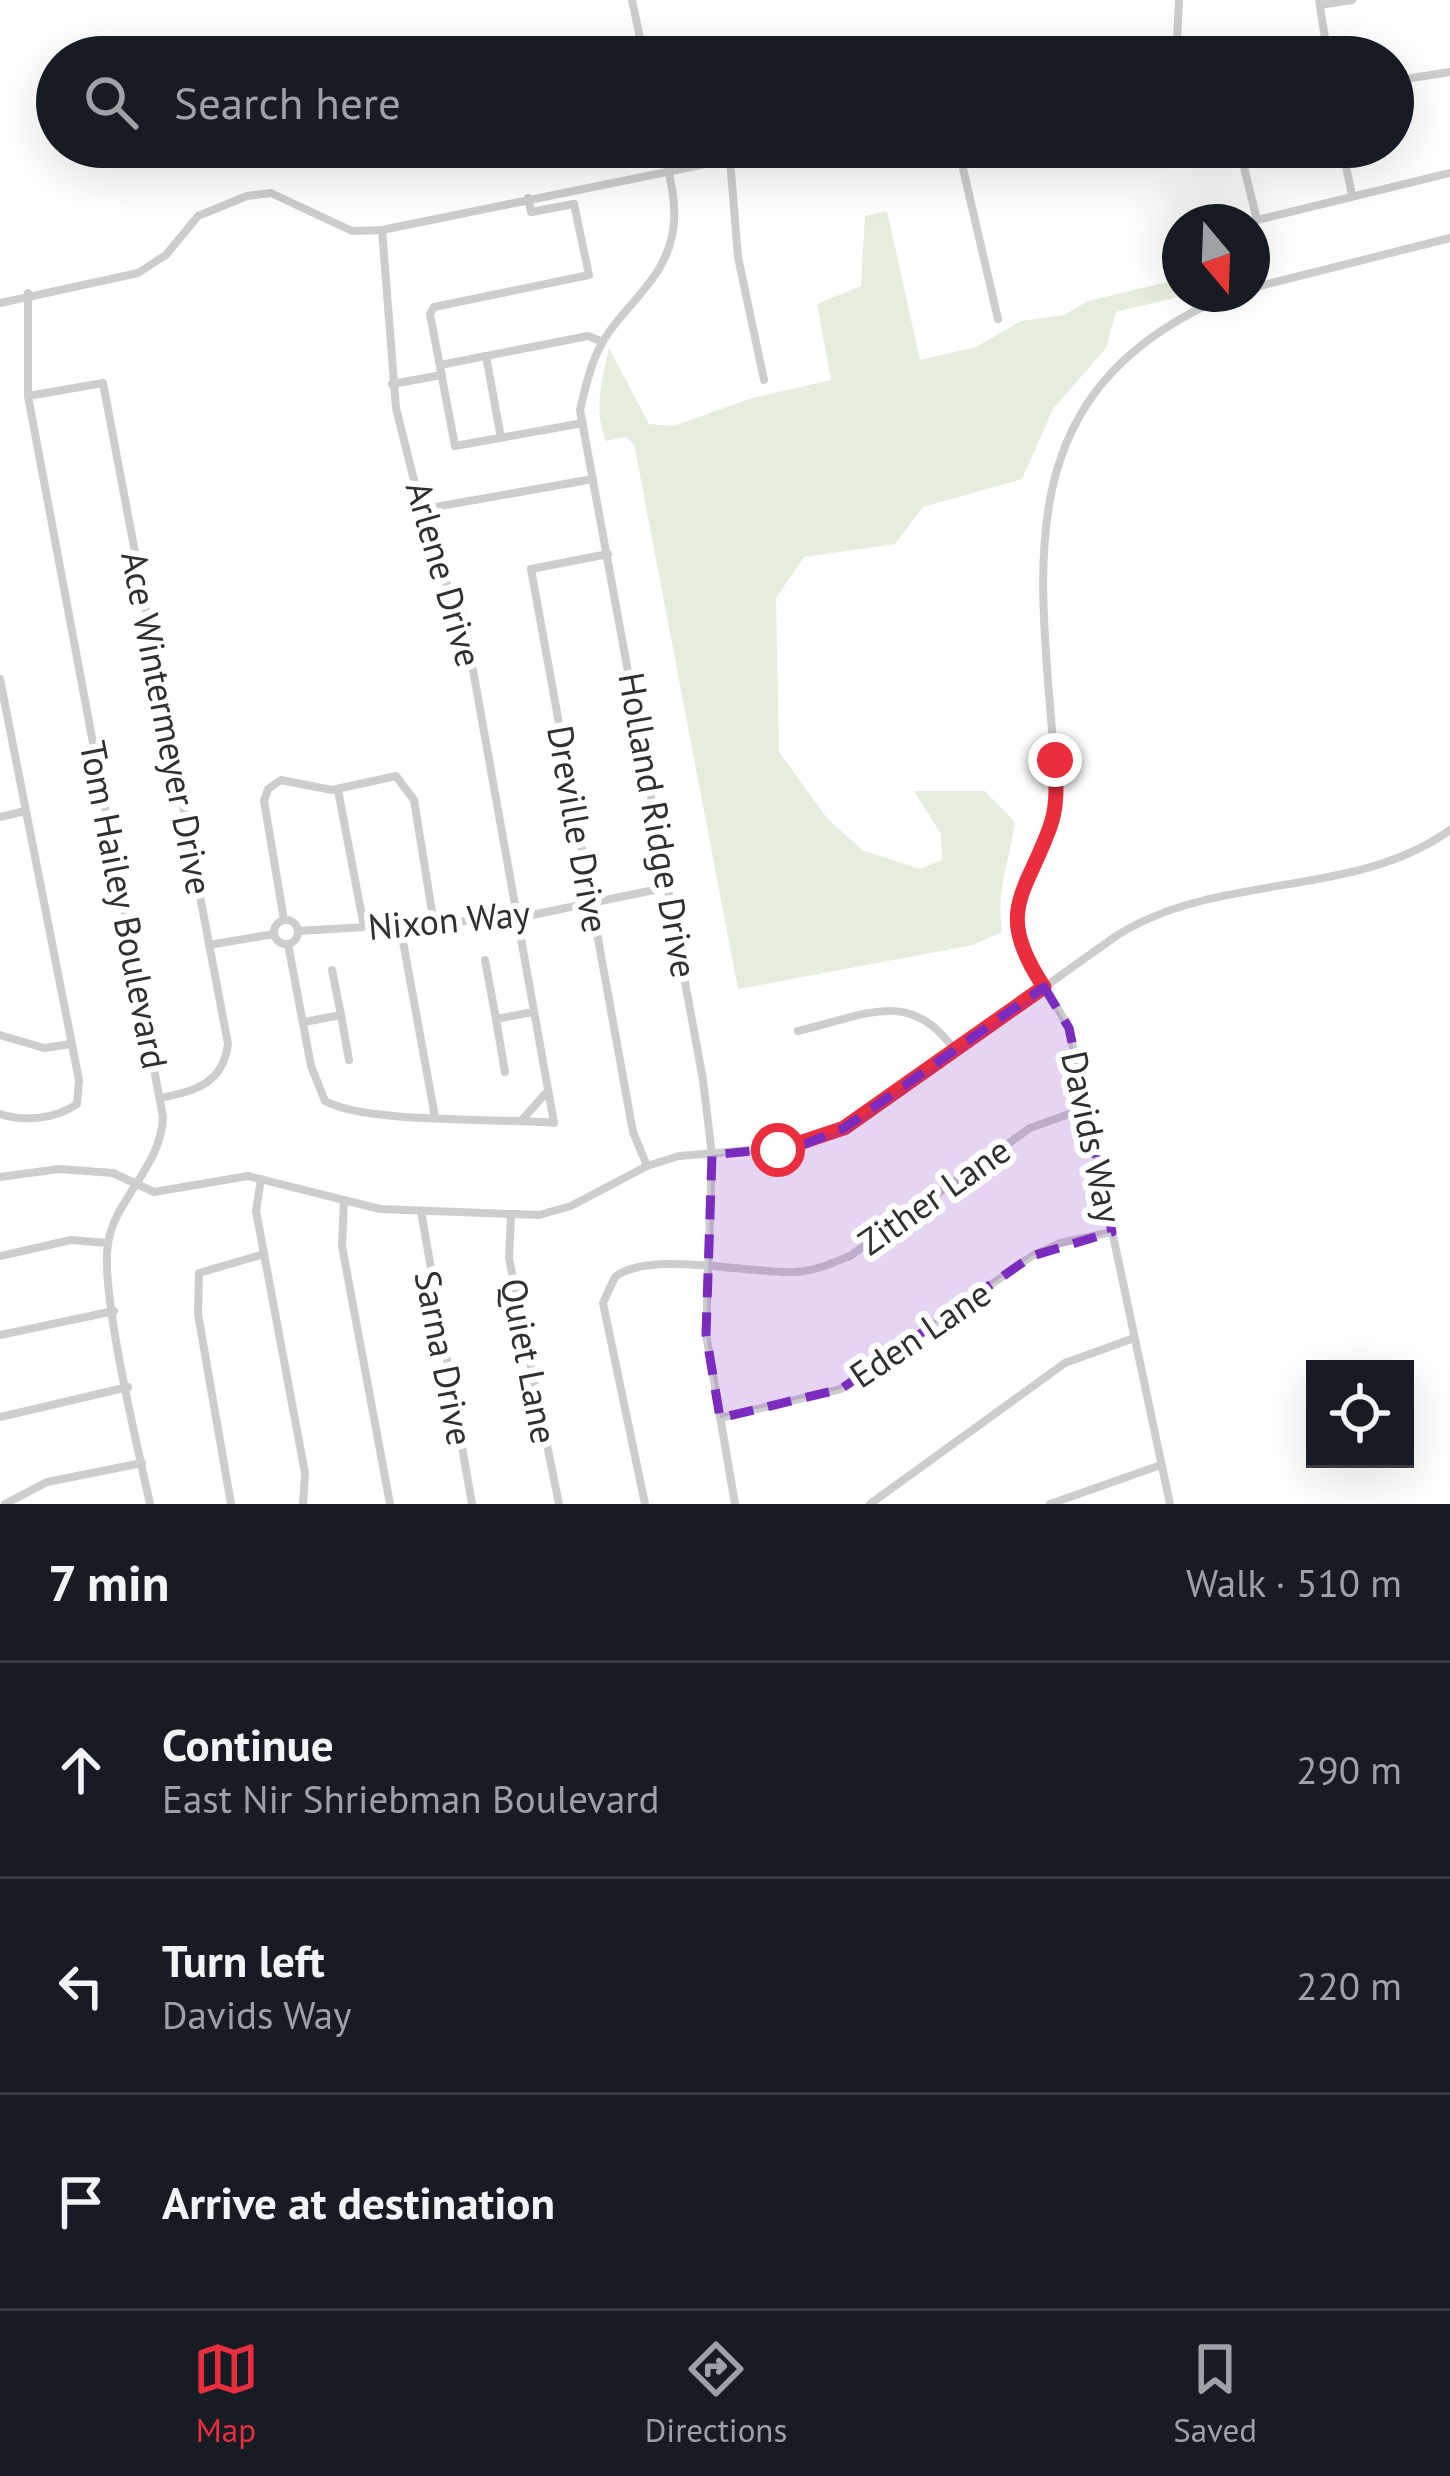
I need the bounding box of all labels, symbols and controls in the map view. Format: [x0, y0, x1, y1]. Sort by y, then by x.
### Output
search box [36, 36, 1414, 168]
icon: search [78, 69, 144, 135]
text: Search here [174, 73, 401, 131]
north arrow [1162, 204, 1270, 312]
street label: Arlene Drive [396, 476, 493, 672]
street label: Ace Wintermeyer Drive [111, 547, 224, 898]
street label: Holland Ridge Drive [608, 668, 708, 981]
street label: Dreville Drive [537, 721, 620, 936]
route end [1028, 733, 1082, 787]
street label: Tom Hailey Boulevard [70, 737, 179, 1073]
street label: Nixon Way [366, 889, 532, 950]
street label: Davids Way [1051, 1047, 1134, 1227]
route start [751, 1123, 805, 1177]
street label: Zither Lane [849, 1126, 1019, 1265]
street label: Sarna Drive [405, 1267, 484, 1449]
street label: Eden Lane [840, 1269, 999, 1398]
street label: Quiet Lane [490, 1274, 569, 1448]
map controls [1306, 1360, 1414, 1468]
button: locate [1306, 1360, 1414, 1468]
text: 7 min [48, 1549, 170, 1615]
text: Walk · 510 m [1186, 1557, 1402, 1608]
text: Continue [162, 1715, 334, 1773]
icon: ahead [48, 1737, 114, 1803]
text: 290 m [1296, 1744, 1402, 1795]
text: East Nir Shriebman Boulevard [162, 1773, 660, 1824]
text: Turn left [162, 1931, 325, 1989]
icon: left [48, 1953, 114, 2019]
text: 220 m [1296, 1960, 1402, 2011]
text: Davids Way [162, 1989, 351, 2040]
icon: arrive [48, 2169, 114, 2235]
text: Arrive at destination [162, 2173, 555, 2231]
tab: Map [193, 2336, 259, 2451]
tab: Directions [645, 2336, 787, 2451]
tab: Saved [1173, 2336, 1257, 2451]

